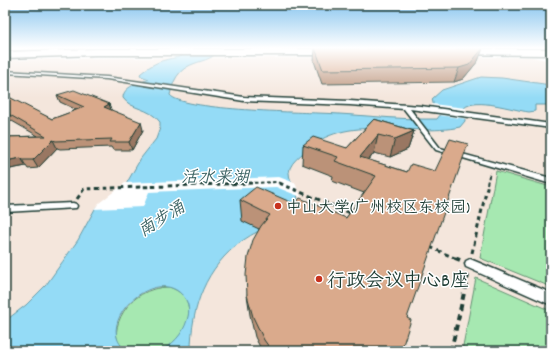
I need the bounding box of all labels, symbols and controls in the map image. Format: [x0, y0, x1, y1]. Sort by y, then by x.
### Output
water label: 活水来湖 [181, 167, 251, 191]
water label: 南步涌 [135, 196, 191, 244]
place label: 中山大学(广州校区东校园) [286, 197, 470, 220]
marker: 中山大学(广州校区东校园) [273, 201, 283, 211]
place label: 行政会议中心B座 [327, 269, 469, 296]
marker: 行政会议中心B座 [314, 274, 324, 284]

